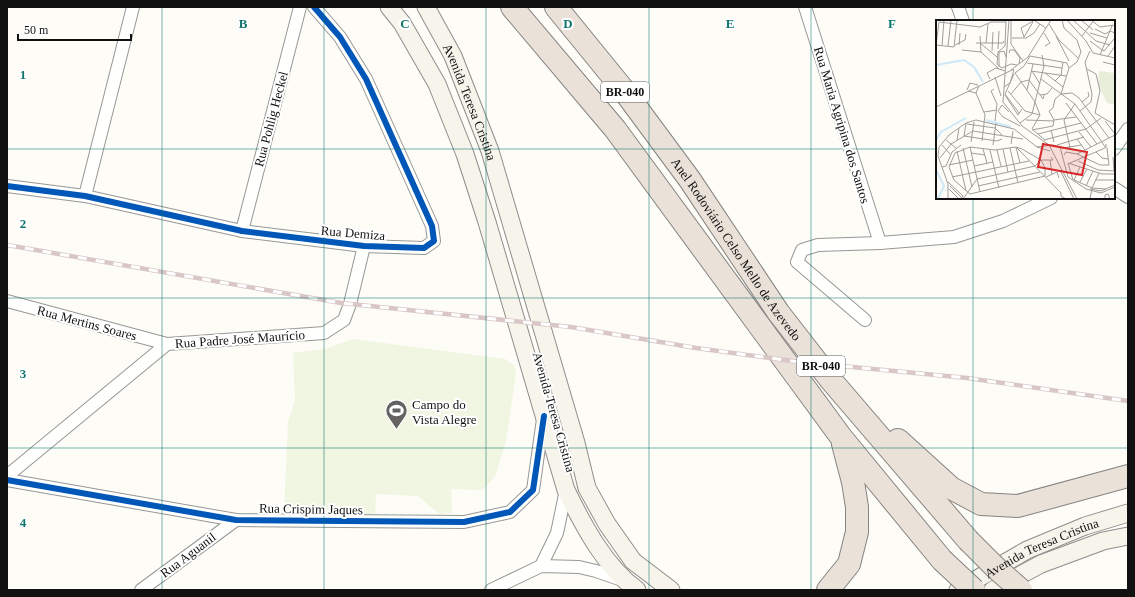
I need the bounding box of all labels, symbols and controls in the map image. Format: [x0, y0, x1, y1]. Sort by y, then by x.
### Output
scale bar [18, 16, 131, 42]
text: B [239, 16, 248, 31]
text: C [400, 16, 410, 31]
text: D [563, 16, 573, 31]
text: E [726, 16, 734, 31]
text: F [888, 16, 896, 31]
inset map [936, 20, 1115, 199]
text: 50 m [24, 23, 49, 37]
street label: Avenida Teresa Cristina [440, 41, 500, 162]
street label: Rua Maria Agripina dos Santos [811, 45, 873, 205]
text: 1 [20, 67, 26, 82]
street label: Rua Pohlig Heckel [251, 69, 291, 168]
road number: BR-040 [601, 82, 649, 102]
street label: Anel Rodoviário Celso Mello de Azevedo [668, 154, 805, 343]
text: 2 [20, 216, 26, 231]
street label: Rua Demiza [320, 223, 386, 243]
street label: Rua Mertins Soares [36, 302, 138, 344]
street label: Rua Padre José Maurício [174, 327, 306, 351]
street label: Avenida Teresa Cristina [530, 350, 578, 474]
road number: BR-040 [797, 356, 845, 376]
text: 3 [20, 366, 27, 381]
place label: Campo do Vista Alegre [412, 397, 477, 427]
sports icon: Campo do Vista Alegre [384, 398, 410, 431]
street label: Rua Crispim Jaques [259, 501, 363, 517]
text: 4 [20, 515, 27, 530]
street label: Avenida Teresa Cristina [982, 515, 1100, 581]
street label: Rua Aguanil [157, 529, 219, 581]

